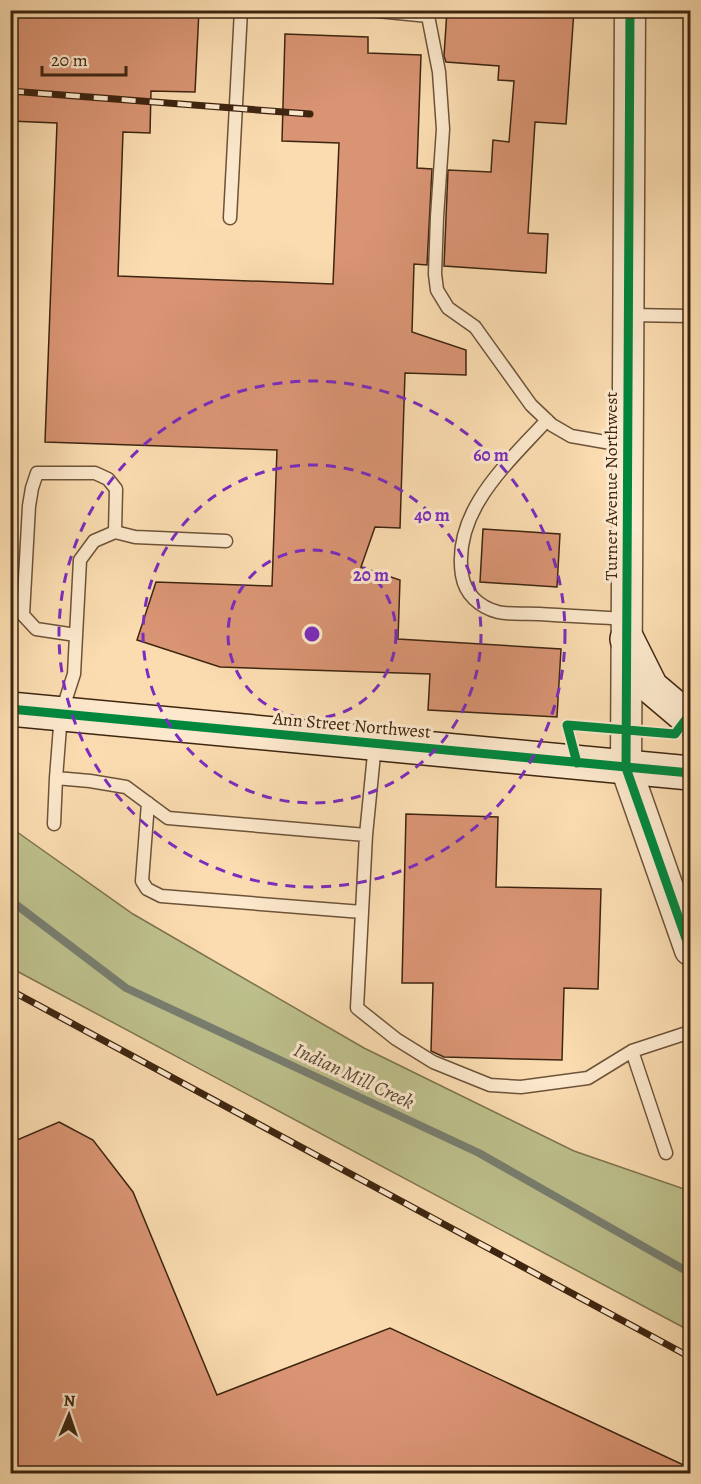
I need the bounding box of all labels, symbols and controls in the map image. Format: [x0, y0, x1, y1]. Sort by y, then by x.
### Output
scale bar [42, 39, 126, 77]
text: 20 m [51, 48, 88, 72]
street label: Turner Avenue Northwest [599, 392, 623, 580]
text: 60 m [473, 443, 509, 467]
text: 40 m [414, 503, 450, 527]
text: 20 m [353, 563, 389, 587]
centre of rings [302, 624, 322, 644]
street label: Ann Street Northwest [271, 706, 432, 744]
water label: Indian Mill Creek [289, 1036, 419, 1116]
north arrow [39, 1385, 99, 1445]
text: N [63, 1390, 76, 1412]

